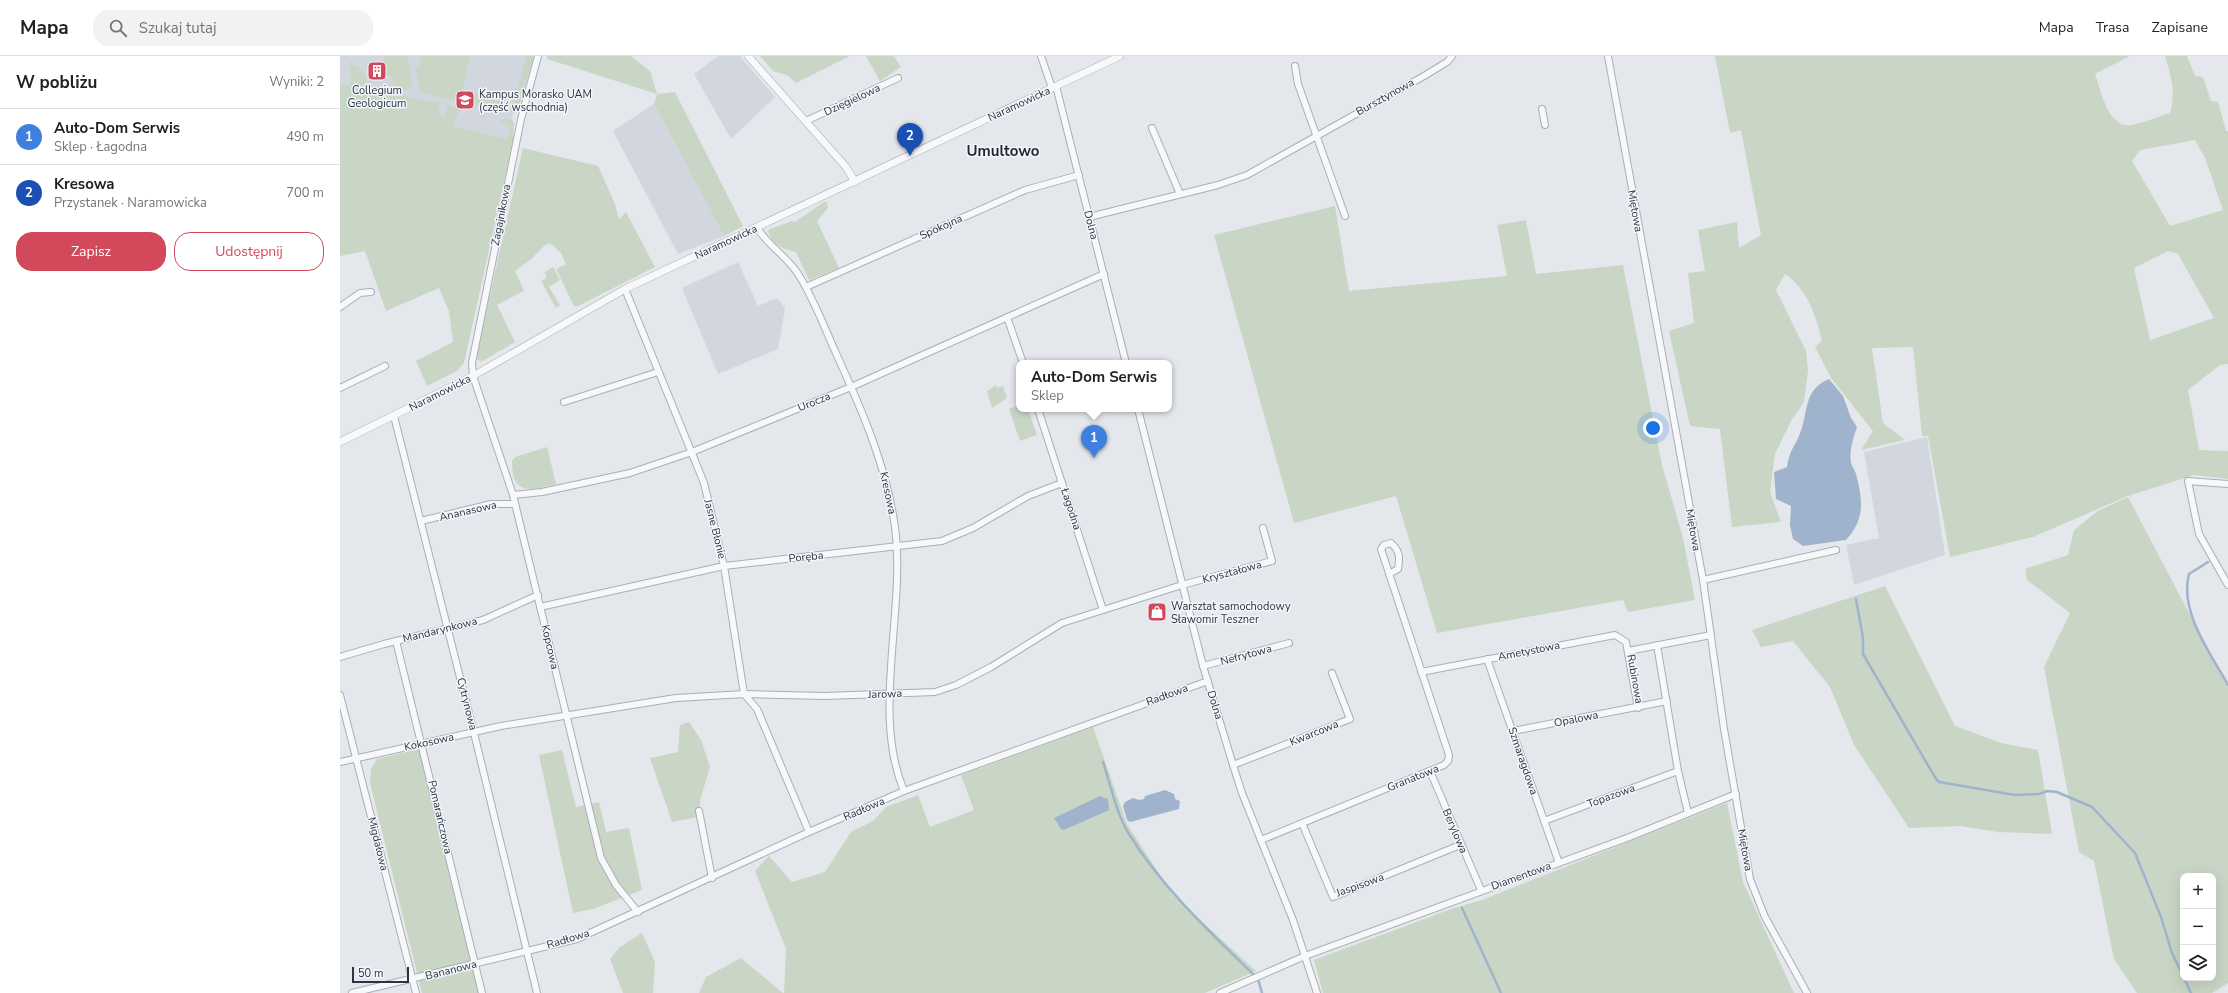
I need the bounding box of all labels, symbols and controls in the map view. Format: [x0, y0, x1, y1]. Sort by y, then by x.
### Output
search box [93, 10, 373, 46]
text: Mapa [20, 15, 69, 41]
icon: search [107, 17, 129, 39]
text: Szukaj tutaj [139, 18, 216, 38]
text: Mapa [2039, 18, 2074, 37]
text: Trasa [2096, 18, 2130, 37]
text: Zapisane [2152, 18, 2208, 37]
building icon: Collegium Geologicum [366, 60, 388, 82]
text: W pobliżu [16, 71, 97, 94]
text: Wyniki: 2 [269, 73, 324, 91]
street label: Bursztynowa [1353, 75, 1417, 119]
street label: Dzięgielowa [821, 80, 883, 120]
place label: Collegium Geologicum [348, 83, 406, 111]
street label: Naramowicka [985, 83, 1053, 125]
place label: Kampus Morasko UAM (część wschodnia) [479, 87, 592, 115]
school or university icon: Kampus Morasko UAM (część wschodnia) [454, 89, 476, 111]
text: Auto-Dom Serwis [54, 118, 180, 138]
pin: 2 [897, 123, 923, 156]
text: 1 [25, 128, 33, 146]
text: 490 m [286, 128, 324, 146]
text: Sklep · Łagodna [54, 138, 147, 156]
district label: Umultowo [967, 141, 1040, 161]
text: Kresowa [54, 174, 115, 194]
street label: Zagajnikowa [488, 183, 514, 247]
text: 2 [25, 184, 33, 202]
text: 700 m [286, 184, 324, 202]
street label: Miętowa [1624, 189, 1646, 233]
text: Przystanek · Naramowicka [54, 194, 207, 212]
street label: Dolna [1080, 209, 1102, 241]
street label: Spokojna [917, 211, 965, 243]
street label: Naramowicka [692, 221, 760, 263]
button: Zapisz [16, 232, 166, 271]
button: Udostępnij [174, 232, 324, 271]
popup [1016, 360, 1172, 412]
text: Auto-Dom Serwis [1031, 367, 1157, 387]
street label: Naramowicka [407, 371, 474, 415]
text: Sklep [1031, 387, 1064, 405]
street label: Urocza [795, 389, 833, 415]
your location [1643, 418, 1663, 438]
pin: 1 [1081, 425, 1107, 458]
street label: Kresowa [876, 470, 900, 516]
street label: Łagodna [1057, 485, 1085, 532]
street label: Ananasowa [438, 497, 498, 525]
street label: Jasne Błonie [700, 497, 730, 561]
street label: Miętowa [1682, 508, 1704, 552]
street label: Poręba [788, 548, 824, 566]
street label: Kryształowa [1201, 557, 1264, 587]
place label: Warsztat samochodowy Sławomir Teszner [1171, 599, 1291, 627]
shop icon: Warsztat samochodowy Sławomir Teszner [1146, 601, 1168, 623]
street label: Mandarynkowa [401, 613, 479, 647]
street label: Kopcowa [538, 623, 562, 671]
street label: Ametystowa [1497, 638, 1561, 664]
street label: Nefrytowa [1219, 641, 1273, 669]
street label: Rubinowa [1623, 653, 1647, 705]
street label: Cytrynowa [453, 676, 481, 732]
street label: Radłowa [1144, 680, 1190, 710]
street label: Jarowa [867, 686, 903, 702]
street label: Dolna [1203, 689, 1227, 722]
street label: Opalowa [1553, 707, 1600, 731]
street label: Kwarcowa [1287, 716, 1341, 750]
street label: Szmaragdowa [1504, 725, 1542, 797]
street label: Kokosowa [403, 729, 455, 755]
street label: Granatowa [1385, 761, 1441, 795]
street label: Pomarańczowa [424, 779, 456, 855]
street label: Topazowa [1585, 780, 1637, 812]
street label: Radłowa [841, 793, 887, 824]
street label: Berylowa [1439, 806, 1471, 856]
street label: Migdałowa [364, 816, 392, 873]
street label: Miętowa [1734, 828, 1756, 872]
street label: Diamentowa [1489, 858, 1553, 894]
street label: Jaspisowa [1333, 869, 1386, 901]
map controls [2180, 873, 2216, 981]
button: + [2180, 873, 2216, 909]
button: − [2180, 909, 2216, 945]
street label: Radłowa [545, 925, 591, 953]
button: layers [2180, 945, 2216, 981]
street label: Bananowa [424, 956, 478, 984]
scale bar [352, 965, 409, 984]
text: 50 m [358, 966, 383, 981]

